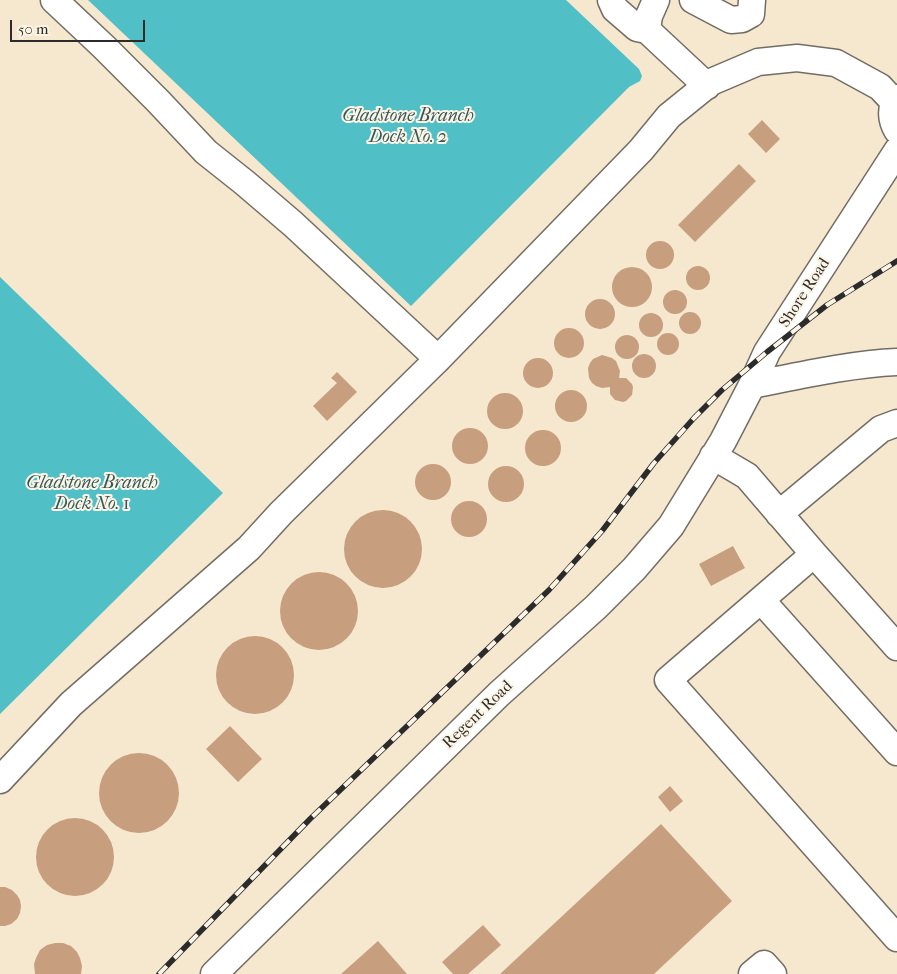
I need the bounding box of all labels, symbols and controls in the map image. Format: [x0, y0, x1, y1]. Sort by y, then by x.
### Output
scale bar [12, 10, 148, 42]
text: 50 m [18, 20, 48, 38]
water label: Gladstone Branch Dock No. 2 [342, 106, 474, 148]
street label: Shore Road [775, 255, 835, 331]
water label: Gladstone Branch Dock No. 1 [26, 473, 158, 516]
street label: Regent Road [439, 677, 517, 753]

